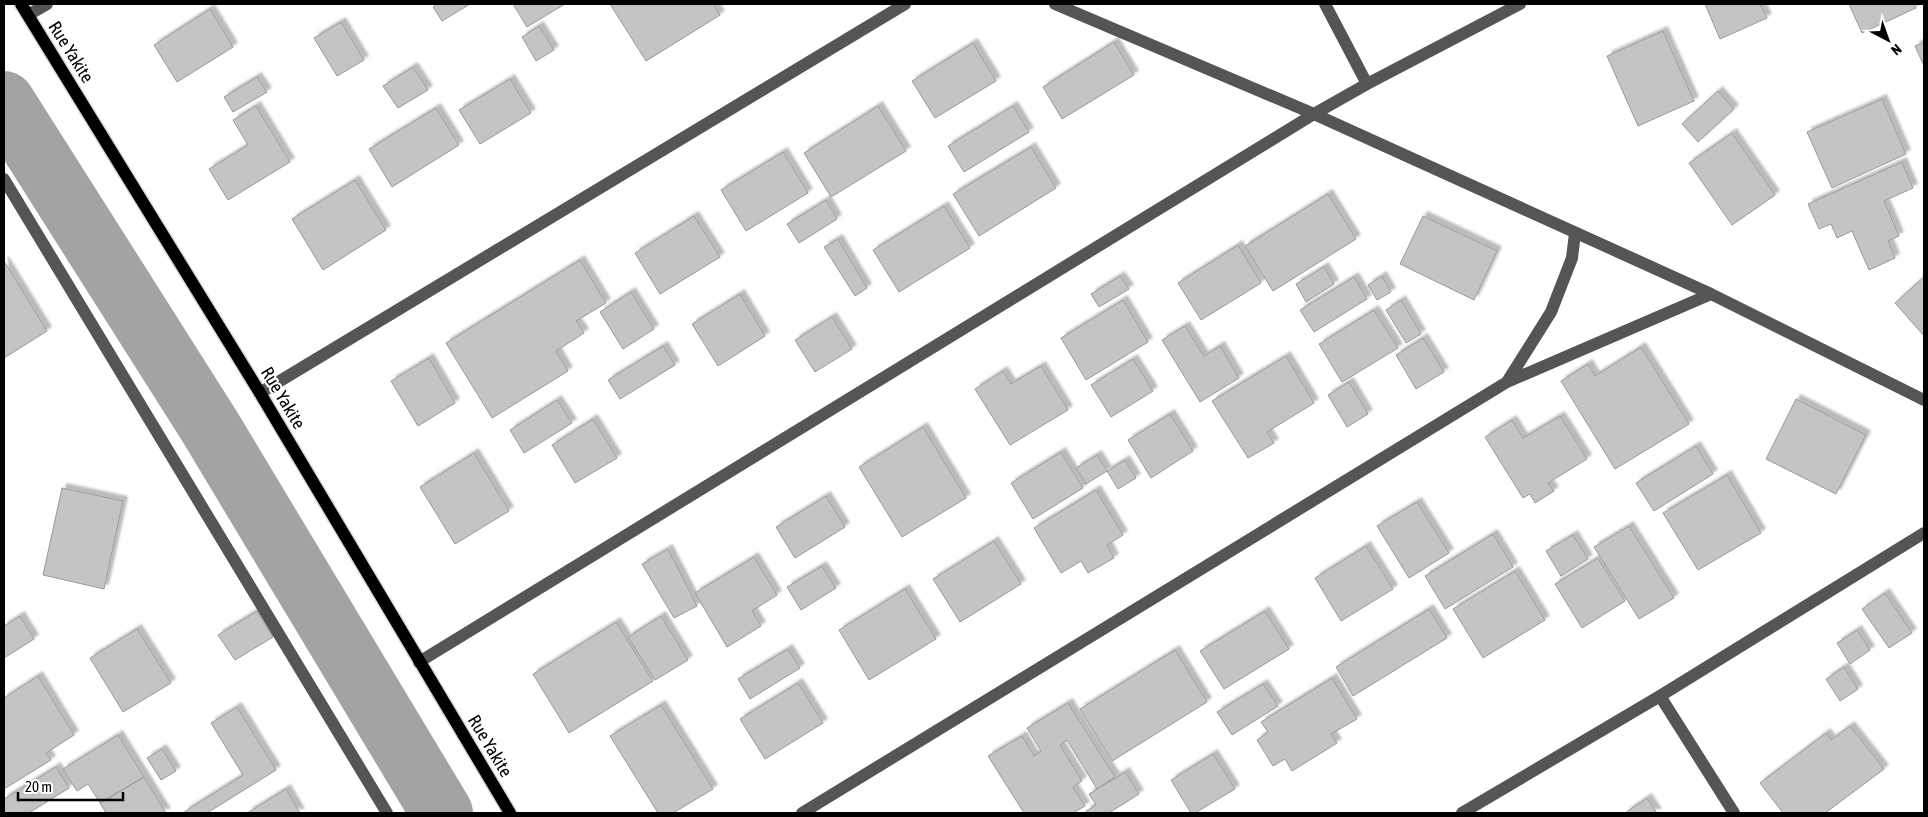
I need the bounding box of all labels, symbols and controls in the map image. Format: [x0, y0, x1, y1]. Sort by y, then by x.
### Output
north arrow [1863, 15, 1913, 65]
street label: Rue Yakite [44, 17, 98, 86]
text: N [1888, 41, 1905, 59]
street label: Rue Yakite [257, 363, 310, 432]
street label: Rue Yakite [464, 711, 517, 780]
scale bar [18, 770, 122, 802]
text: 20 m [25, 778, 52, 795]

